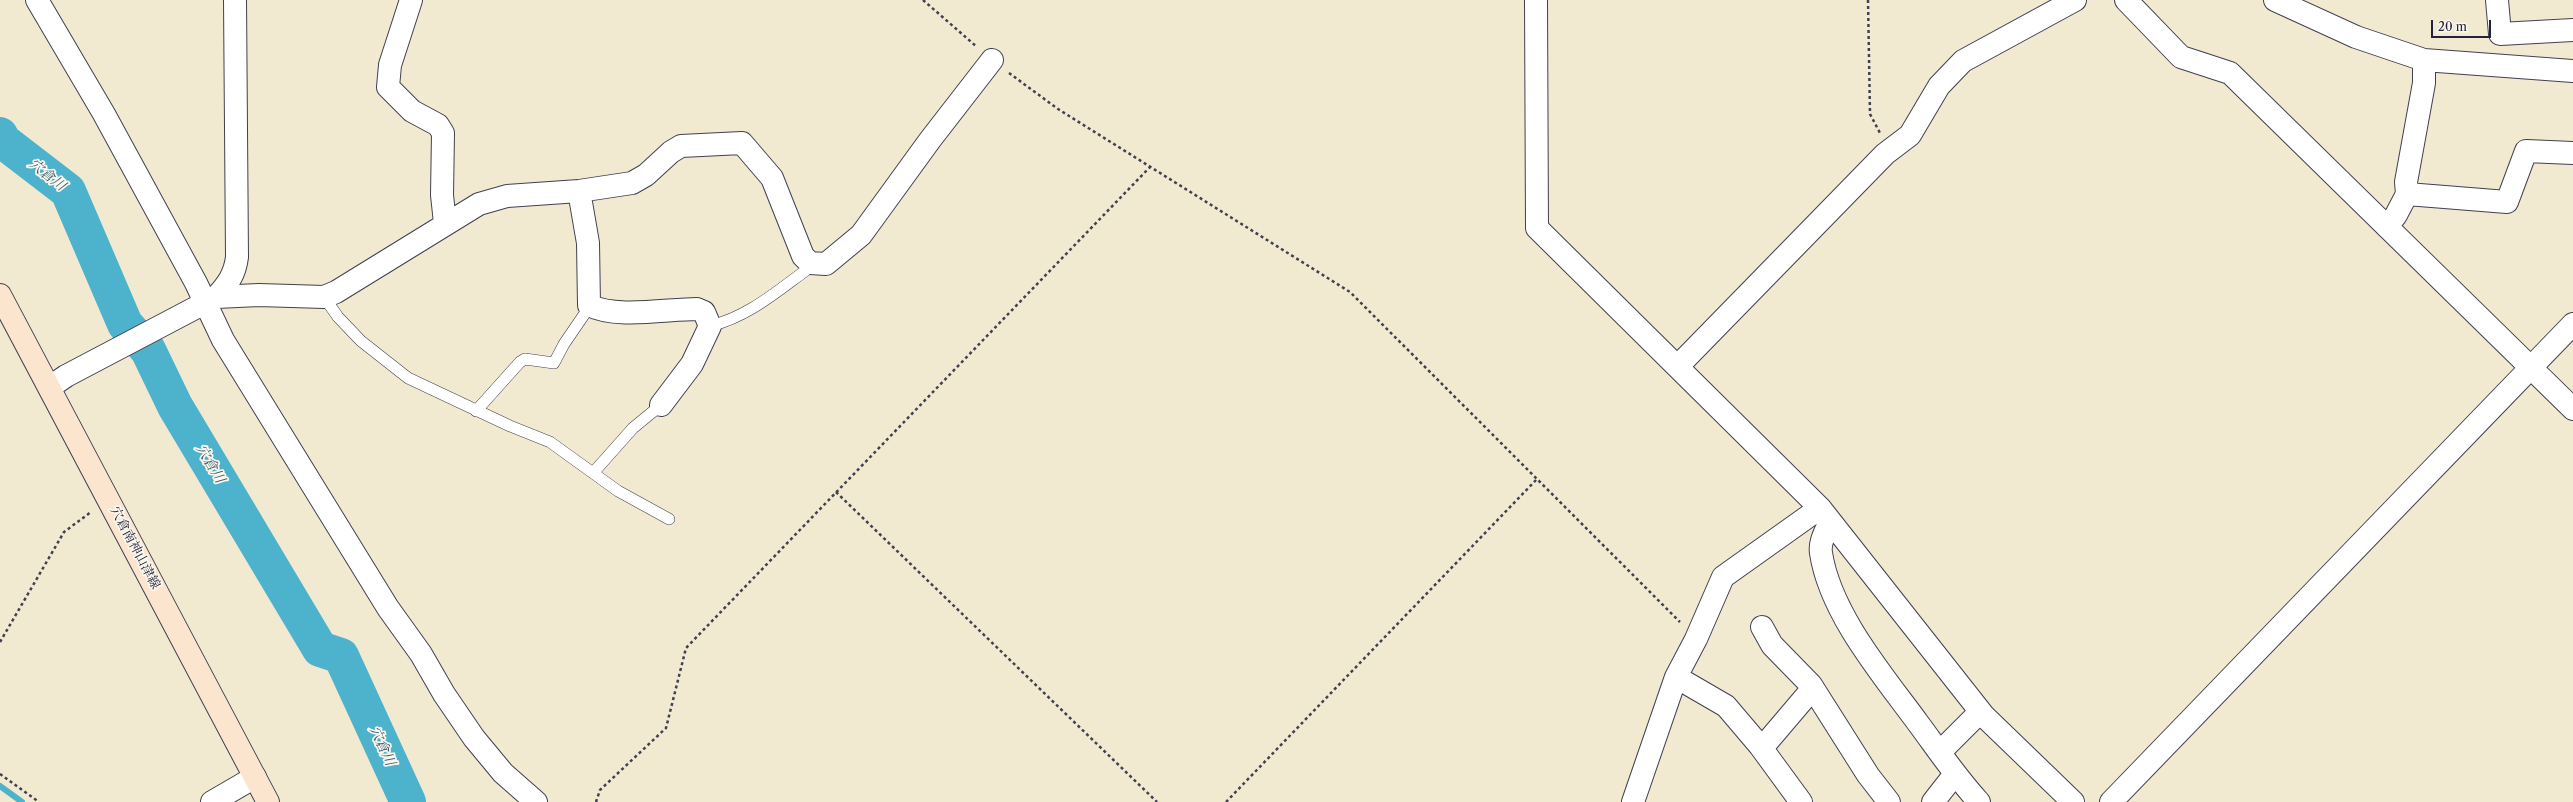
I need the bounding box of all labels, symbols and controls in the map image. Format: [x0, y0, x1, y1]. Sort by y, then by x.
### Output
scale bar [2433, 12, 2493, 38]
text: 20 m [2438, 19, 2467, 34]
water label: 穴倉川 [25, 155, 69, 195]
water label: 穴倉川 [192, 442, 228, 486]
street label: 穴倉南神山津線 [107, 504, 163, 592]
water label: 穴倉川 [366, 723, 398, 769]

